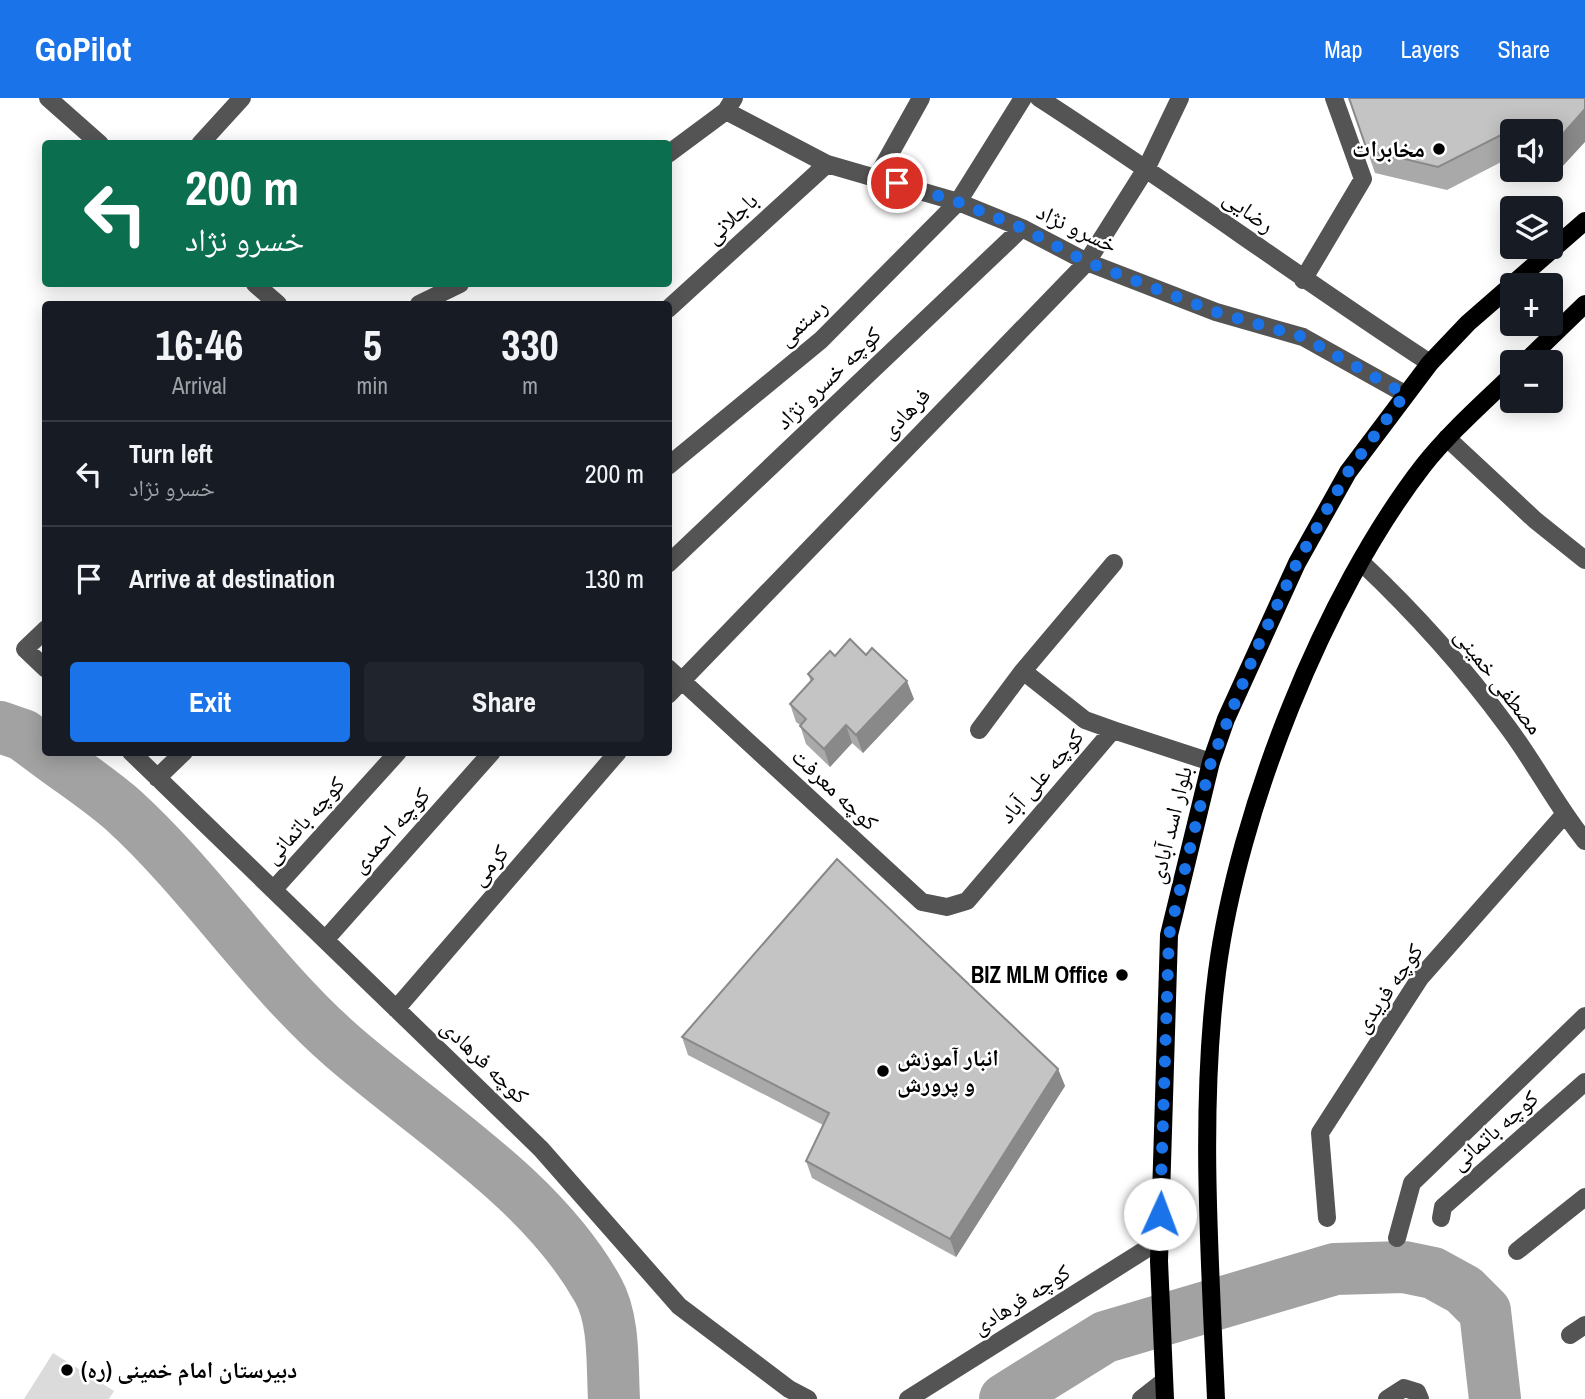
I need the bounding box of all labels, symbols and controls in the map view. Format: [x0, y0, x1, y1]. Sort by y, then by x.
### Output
text: GoPilot [35, 27, 131, 71]
text: Map [1324, 33, 1362, 65]
text: Layers [1400, 33, 1459, 65]
text: Share [1497, 33, 1550, 65]
map controls [1500, 119, 1563, 413]
button: sound [1500, 119, 1563, 182]
place label: مخابرات [1352, 133, 1425, 164]
marker: مخابرات [1431, 141, 1447, 157]
pin [867, 153, 927, 213]
text: 200 m [185, 154, 299, 220]
icon: arrive [878, 164, 916, 202]
icon: left [70, 168, 161, 259]
street label: رضایی [1217, 181, 1281, 240]
street label: باجلانی [697, 185, 764, 250]
street label: خسرو نژاد [1032, 195, 1123, 260]
button: layers [1500, 196, 1563, 259]
text: خسرو نژاد [185, 218, 304, 261]
button: + [1500, 273, 1563, 336]
street label: رستمی [770, 291, 833, 352]
text: 16:46 [155, 317, 243, 373]
text: 5 [363, 317, 382, 373]
text: 330 [501, 317, 559, 373]
street label: کوچه خسرو نژاد [768, 319, 888, 436]
button: − [1500, 350, 1563, 413]
text: Arrival [172, 370, 227, 401]
text: min [357, 370, 388, 401]
text: m [522, 370, 538, 401]
street label: فرهادی [873, 380, 937, 445]
text: Turn left [129, 436, 213, 471]
icon: left [70, 455, 108, 493]
text: 200 m [585, 456, 644, 491]
text: خسرو نژاد [129, 472, 215, 503]
icon: arrive [70, 560, 108, 598]
text: Arrive at destination [129, 561, 335, 596]
text: 130 m [585, 561, 644, 596]
street label: مصطفی خمینی [1448, 621, 1551, 741]
button: Exit [70, 662, 350, 742]
button: Share [364, 662, 644, 742]
street label: کوچه علی آباد [991, 721, 1091, 830]
street label: کوچه معرفت [785, 740, 886, 837]
street label: بلوار اسد آبادی [1140, 763, 1199, 887]
street label: کوچه باتمانی [256, 769, 352, 870]
street label: کوچه احمدی [343, 780, 437, 879]
street label: کرمی [462, 837, 515, 892]
street label: کوچه فریدی [1345, 936, 1430, 1039]
place label: BIZ MLM Office [971, 959, 1108, 990]
marker: BIZ MLM Office [1114, 967, 1130, 983]
street label: کوچه فرهادی [435, 1011, 536, 1111]
place label: انبار آموزش و پرورش [897, 1042, 999, 1099]
marker: انبار آموزش و پرورش [875, 1063, 891, 1079]
street label: کوچه باتمانی [1443, 1082, 1545, 1177]
position arrow [1123, 1177, 1197, 1251]
street label: کوچه فرهادی [966, 1256, 1076, 1341]
place label: دبیرستان امام خمینی (ره) [81, 1354, 297, 1386]
marker: دبیرستان امام خمینی (ره) [59, 1362, 75, 1378]

